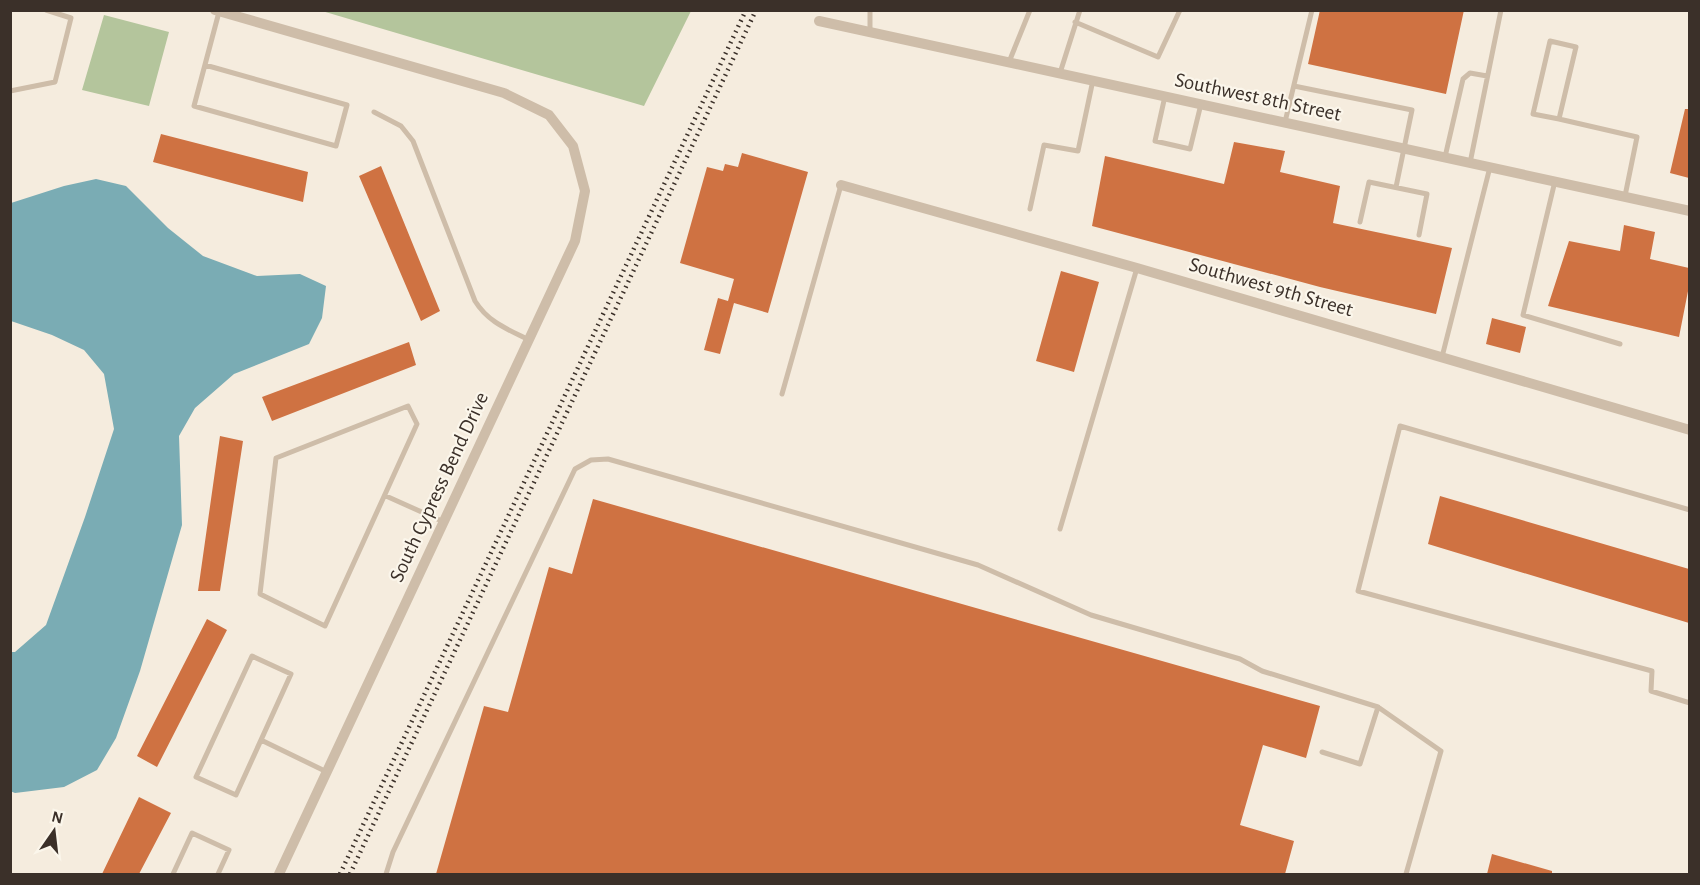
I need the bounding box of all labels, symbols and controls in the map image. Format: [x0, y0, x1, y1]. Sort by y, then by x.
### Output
street label: Southwest 8th Street [1173, 69, 1343, 125]
street label: Southwest 9th Street [1187, 254, 1356, 321]
street label: South Cypress Bend Drive [386, 389, 492, 585]
north arrow [24, 801, 84, 861]
text: N [50, 808, 65, 827]

